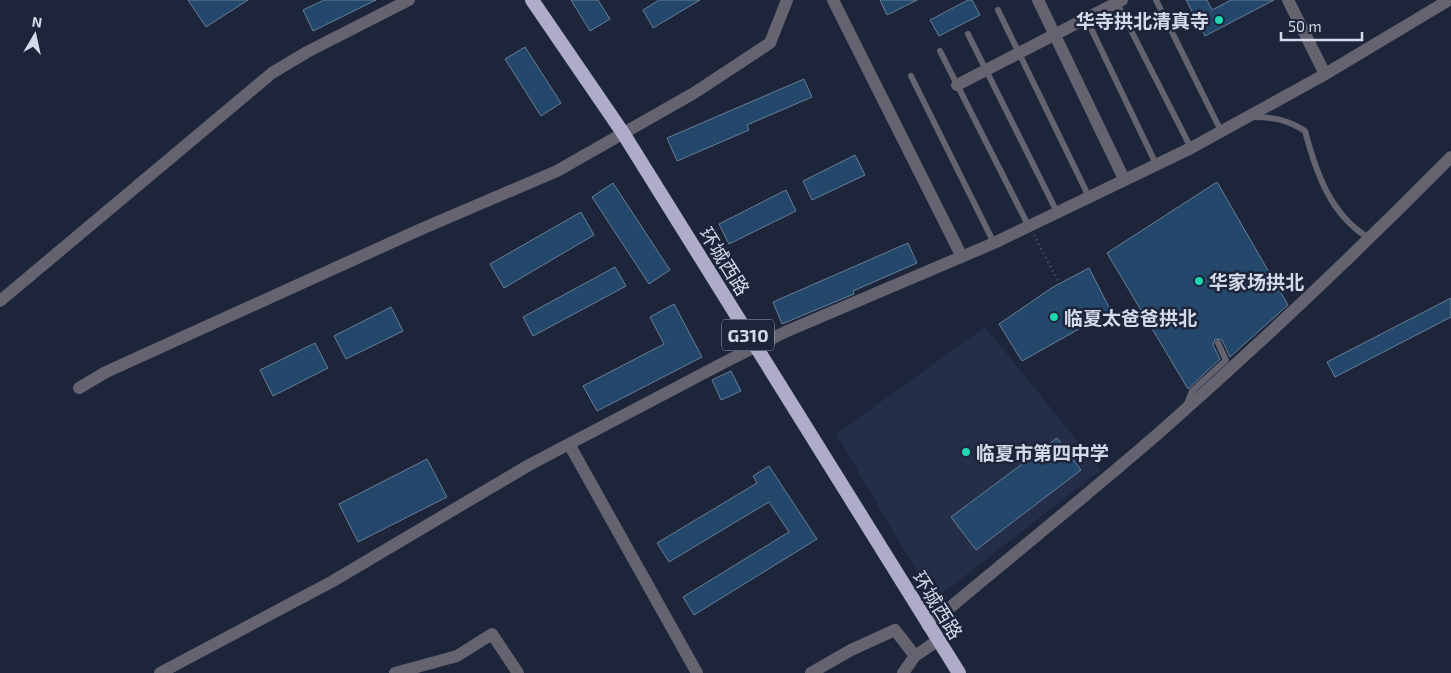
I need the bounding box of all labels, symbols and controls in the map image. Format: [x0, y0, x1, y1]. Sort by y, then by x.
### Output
place label: 华寺拱北清真寺 [1076, 9, 1209, 32]
north arrow [10, 10, 60, 60]
scale bar [1281, 10, 1362, 42]
text: N [31, 12, 43, 31]
marker: 华寺拱北清真寺 [1213, 14, 1225, 26]
text: 50 m [1288, 17, 1322, 35]
street label: 环城西路 [695, 223, 755, 299]
place label: 华家场拱北 [1209, 270, 1304, 293]
marker: 华家场拱北 [1193, 275, 1205, 287]
place label: 临夏太爸爸拱北 [1064, 306, 1197, 329]
marker: 临夏太爸爸拱北 [1048, 311, 1060, 323]
road number: G310 [722, 320, 774, 350]
place label: 临夏市第四中学 [976, 441, 1109, 464]
marker: 临夏市第四中学 [960, 446, 972, 458]
street label: 环城西路 [908, 567, 968, 643]

